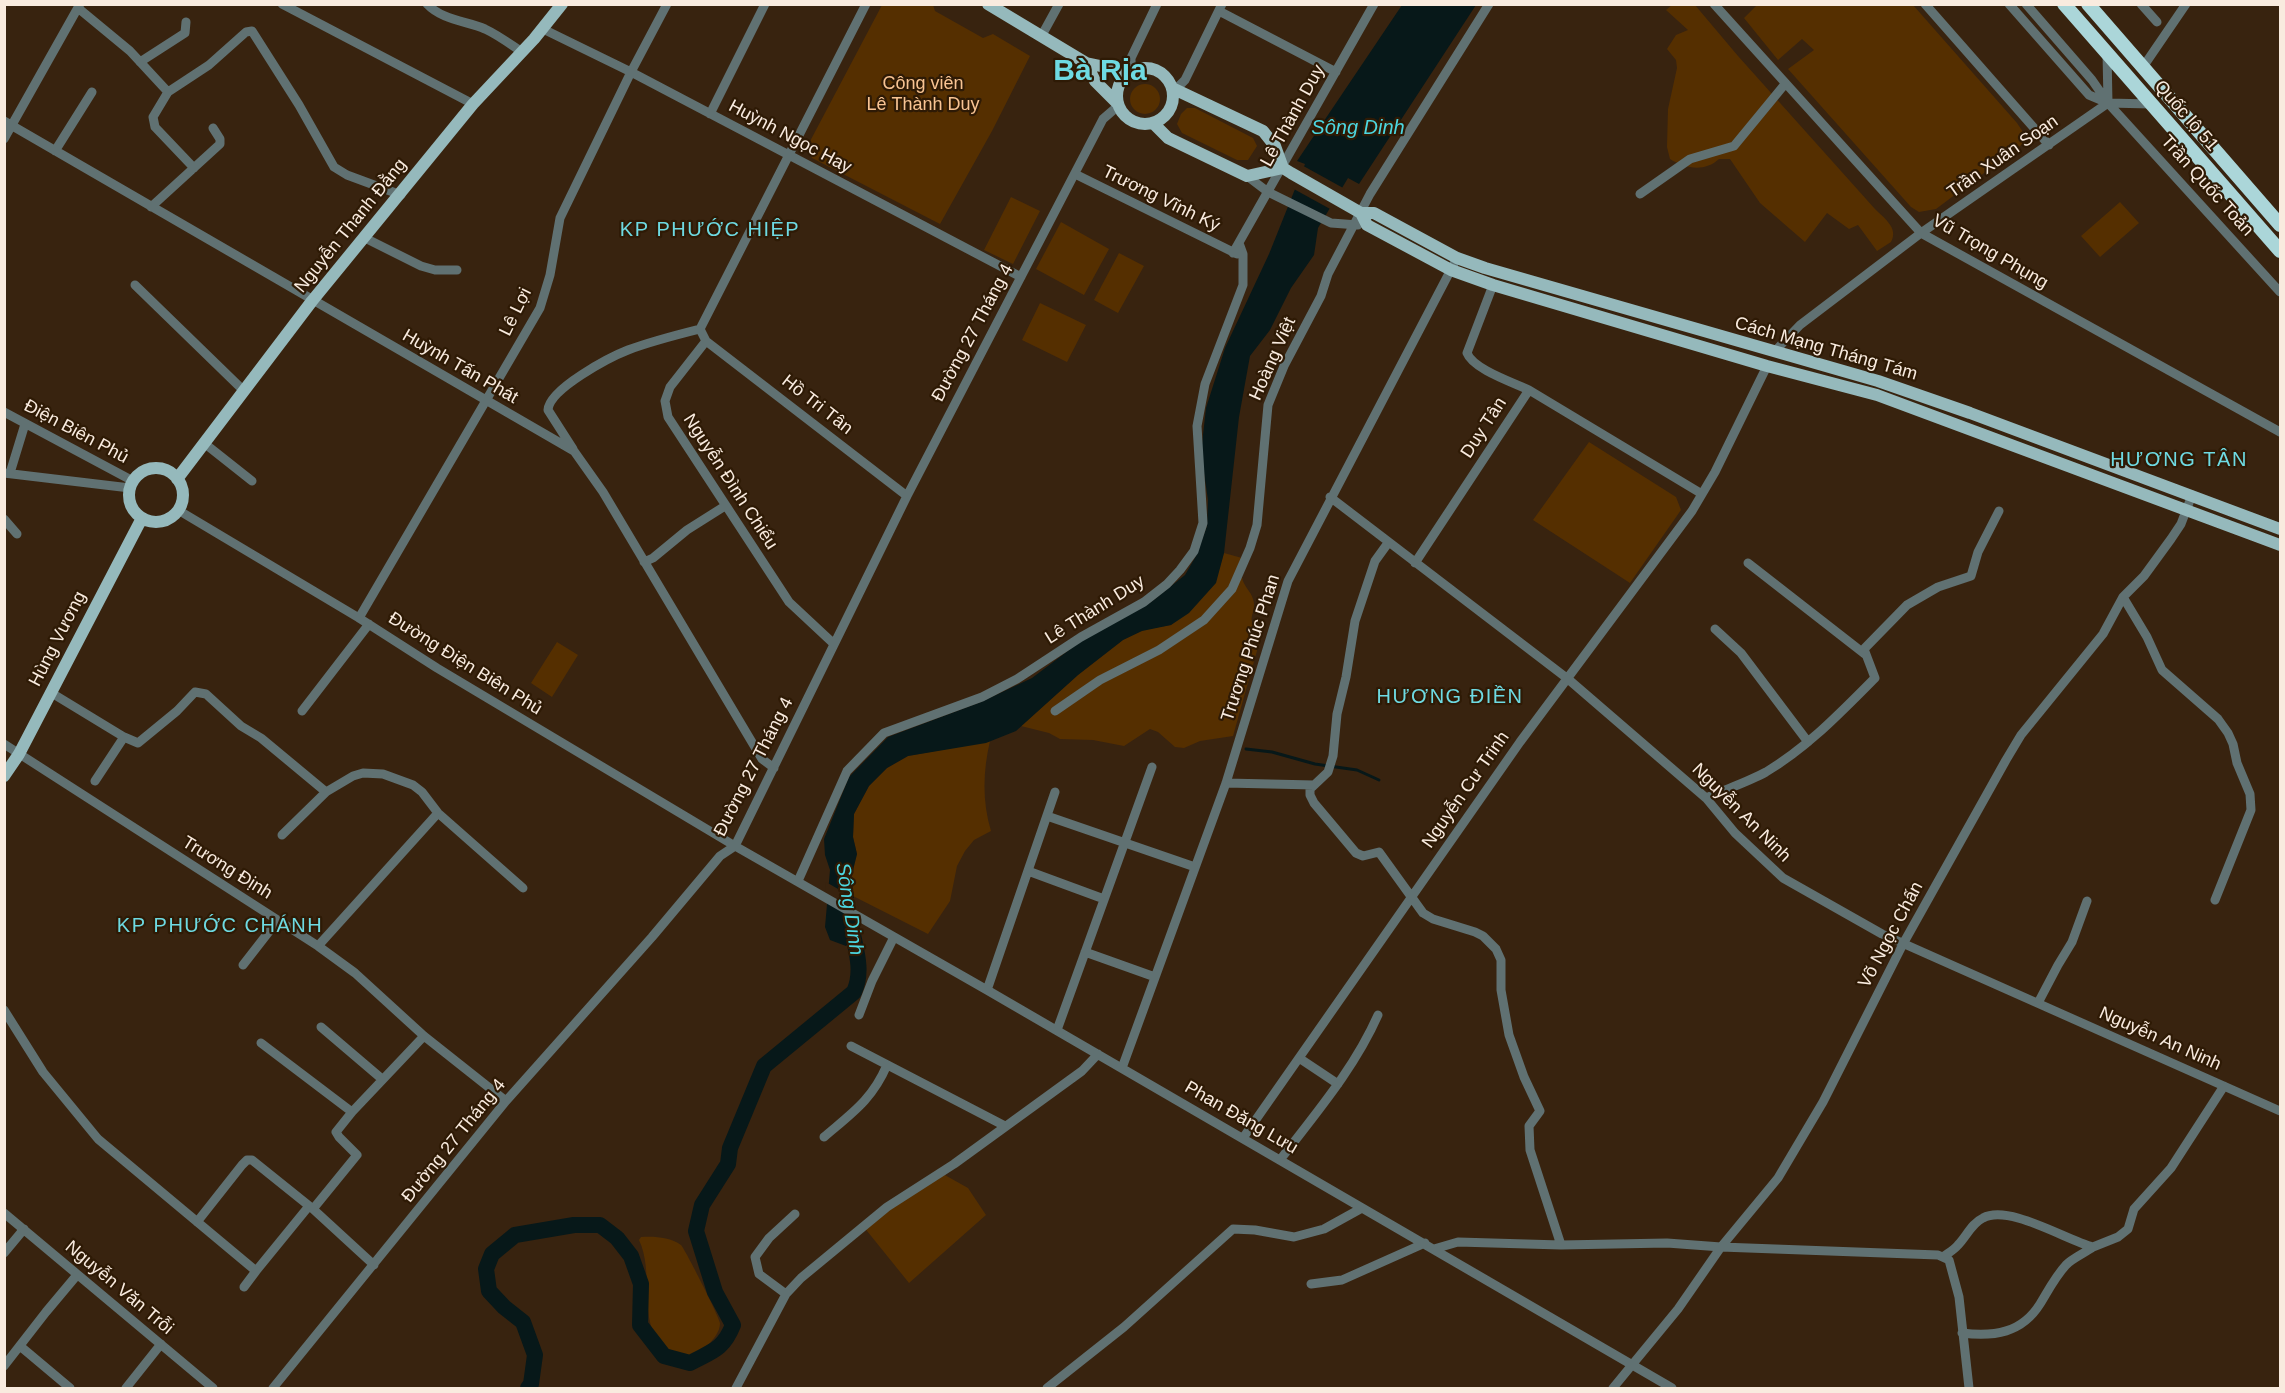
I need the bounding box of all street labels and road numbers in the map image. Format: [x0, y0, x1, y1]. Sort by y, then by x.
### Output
street label: Lê Thành Duy [1256, 61, 1330, 171]
street label: Quốc lộ 51 [2149, 76, 2223, 156]
street label: Huỳnh Ngọc Hay [725, 96, 855, 178]
street label: Trần Xuân Soạn [1943, 111, 2063, 203]
street label: Trần Quốc Toản [2156, 131, 2258, 241]
street label: Nguyễn Thanh Đằng [290, 155, 412, 297]
street label: Trương Vĩnh Ký [1099, 161, 1223, 237]
street label: Vũ Trọng Phụng [1928, 210, 2052, 294]
street label: Đường 27 Tháng 4 [928, 260, 1018, 406]
street label: Lê Lợi [495, 284, 537, 340]
street label: Cách Mạng Tháng Tám [1732, 313, 1920, 385]
street label: Hoàng Việt [1245, 314, 1301, 404]
street label: Huỳnh Tấn Phát [398, 325, 522, 409]
street label: Hồ Tri Tân [777, 371, 857, 439]
street label: Duy Tân [1456, 394, 1512, 462]
street label: Điện Biên Phủ [20, 395, 132, 469]
street label: Nguyễn Đình Chiểu [678, 410, 782, 554]
street label: Lê Thành Duy [1041, 571, 1149, 649]
street label: Trương Phúc Phan [1217, 572, 1285, 724]
street label: Hùng Vương [25, 588, 91, 690]
street label: Đường Điện Biên Phủ [384, 608, 546, 720]
street label: Đường 27 Tháng 4 [710, 694, 798, 840]
street label: Nguyễn Cư Trinh [1418, 728, 1514, 852]
street label: Nguyễn An Ninh [1687, 759, 1795, 867]
street label: Trương Định [178, 832, 276, 904]
street label: Võ Ngọc Chấn [1854, 878, 1928, 992]
street label: Nguyễn An Ninh [2096, 1002, 2224, 1076]
street label: Đường 27 Tháng 4 [397, 1075, 511, 1207]
street label: Phan Đăng Lưu [1181, 1077, 1301, 1159]
street label: Nguyễn Văn Trỗi [61, 1237, 177, 1339]

